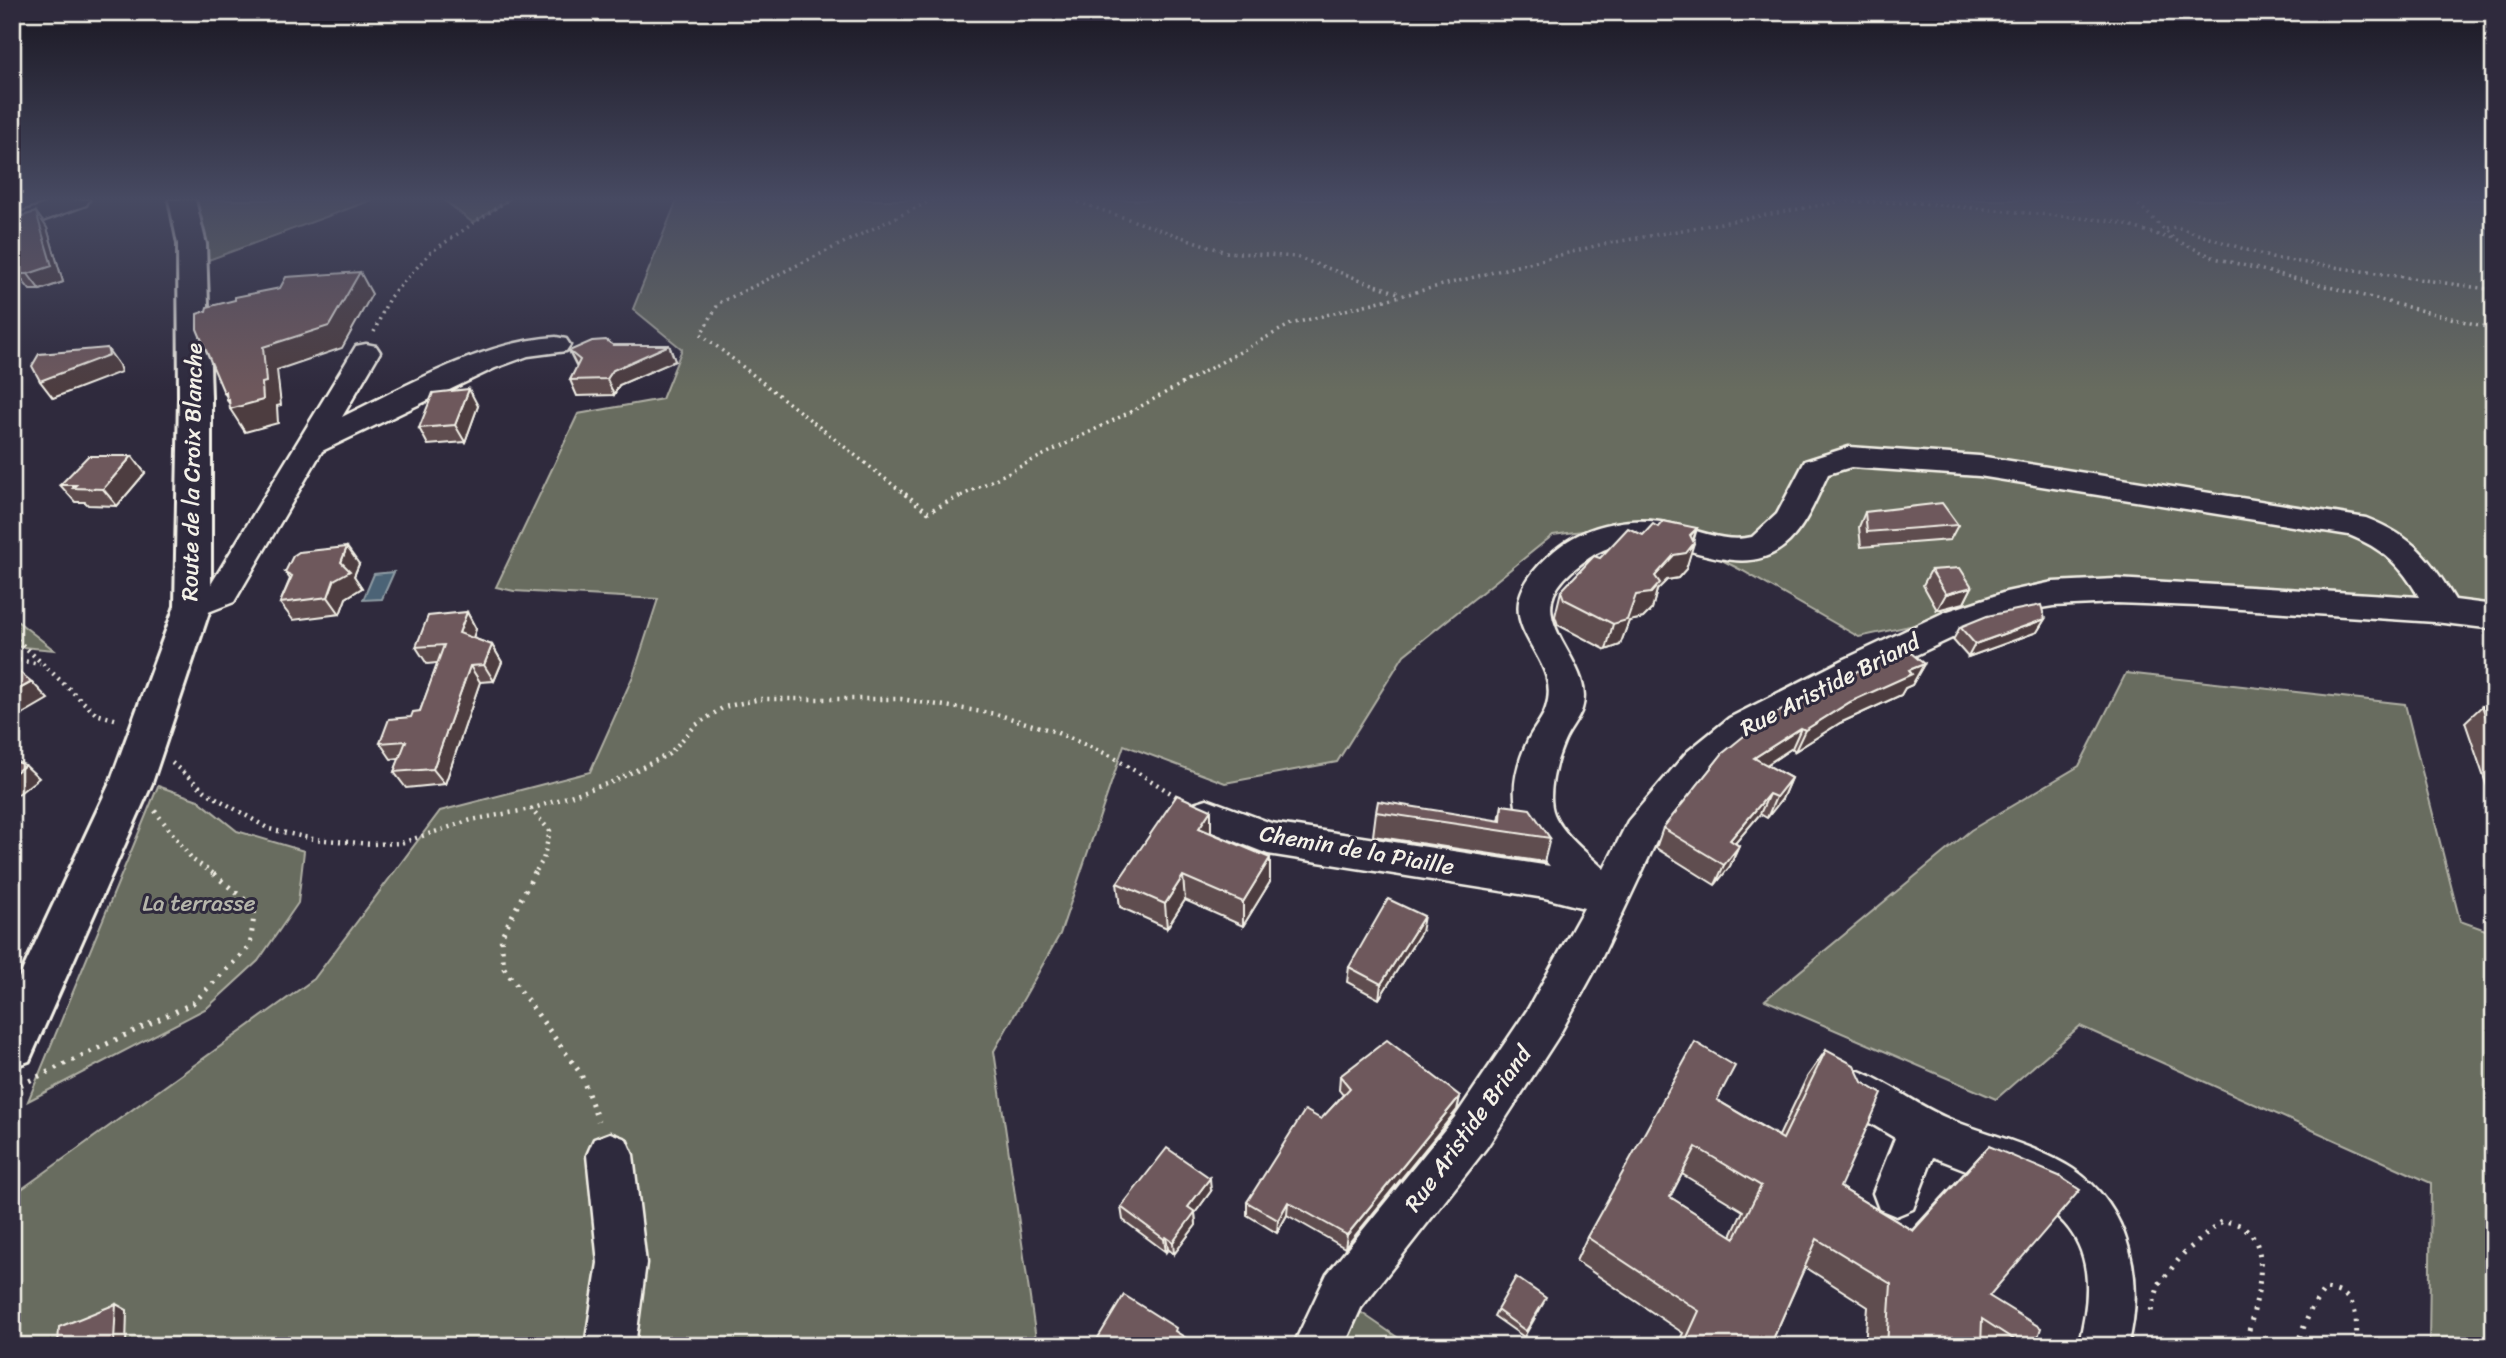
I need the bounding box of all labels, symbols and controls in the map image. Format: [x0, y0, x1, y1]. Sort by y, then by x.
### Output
street label: Route de la Croix Blanche [169, 343, 215, 601]
street label: Rue Aristide Briand [1733, 621, 1929, 748]
street label: Chemin de la Piaille [1256, 813, 1458, 887]
park label: La terrasse [142, 883, 256, 924]
street label: Rue Aristide Briand [1393, 1036, 1544, 1221]

